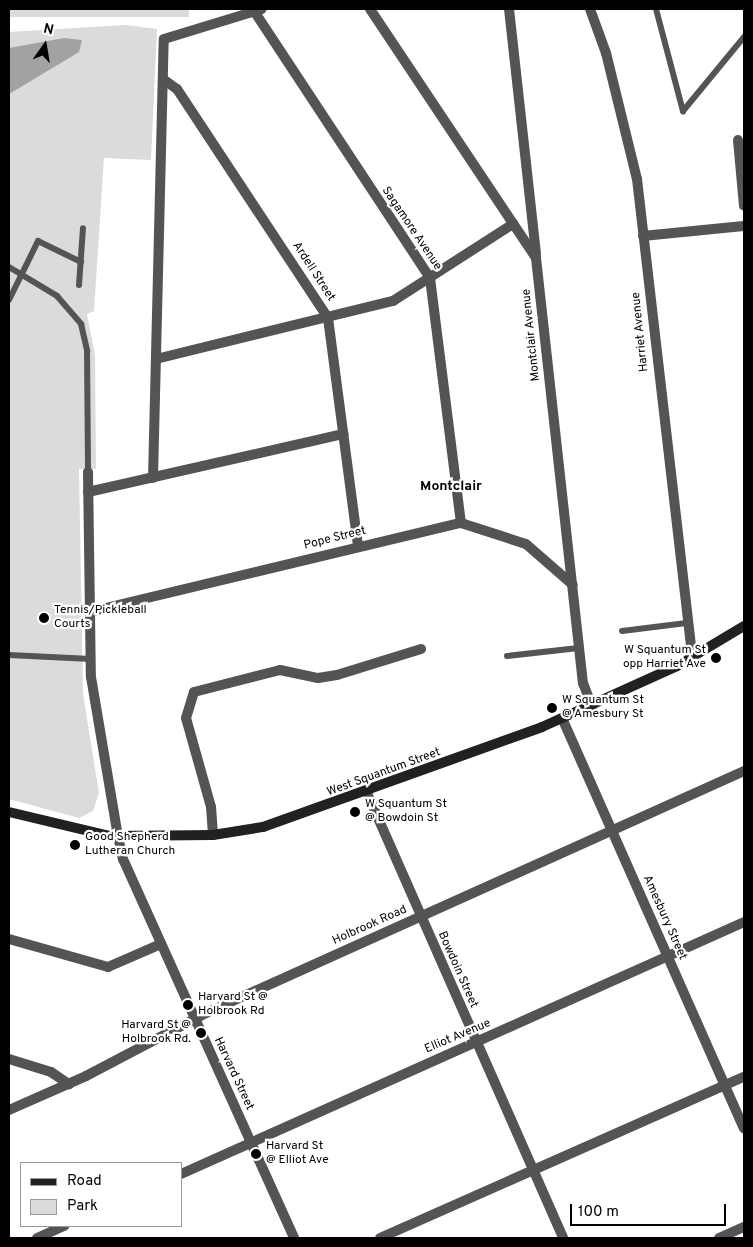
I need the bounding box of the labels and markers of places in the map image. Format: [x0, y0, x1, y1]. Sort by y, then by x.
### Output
place label: Tennis/Pickleball Courts [54, 604, 147, 632]
marker: Tennis/Pickleball Courts [38, 612, 50, 624]
place label: W Squantum St opp Harriet Ave [622, 644, 706, 672]
marker: W Squantum St opp Harriet Ave [710, 652, 722, 664]
place label: W Squantum St @ Amesbury St [562, 694, 644, 722]
marker: W Squantum St @ Amesbury St [546, 702, 558, 714]
place label: W Squantum St @ Bowdoin St [365, 798, 447, 826]
marker: W Squantum St @ Bowdoin St [349, 806, 361, 818]
place label: Good Shepherd Lutheran Church [85, 831, 175, 859]
marker: Good Shepherd Lutheran Church [69, 839, 81, 851]
place label: Harvard St @ Holbrook Rd [198, 991, 268, 1019]
marker: Harvard St @ Holbrook Rd [182, 999, 194, 1011]
place label: Harvard St @ Holbrook Rd. [121, 1019, 191, 1047]
marker: Harvard St @ Holbrook Rd. [195, 1027, 207, 1039]
place label: Harvard St @ Elliot Ave [266, 1140, 329, 1168]
marker: Harvard St @ Elliot Ave [250, 1148, 262, 1160]

